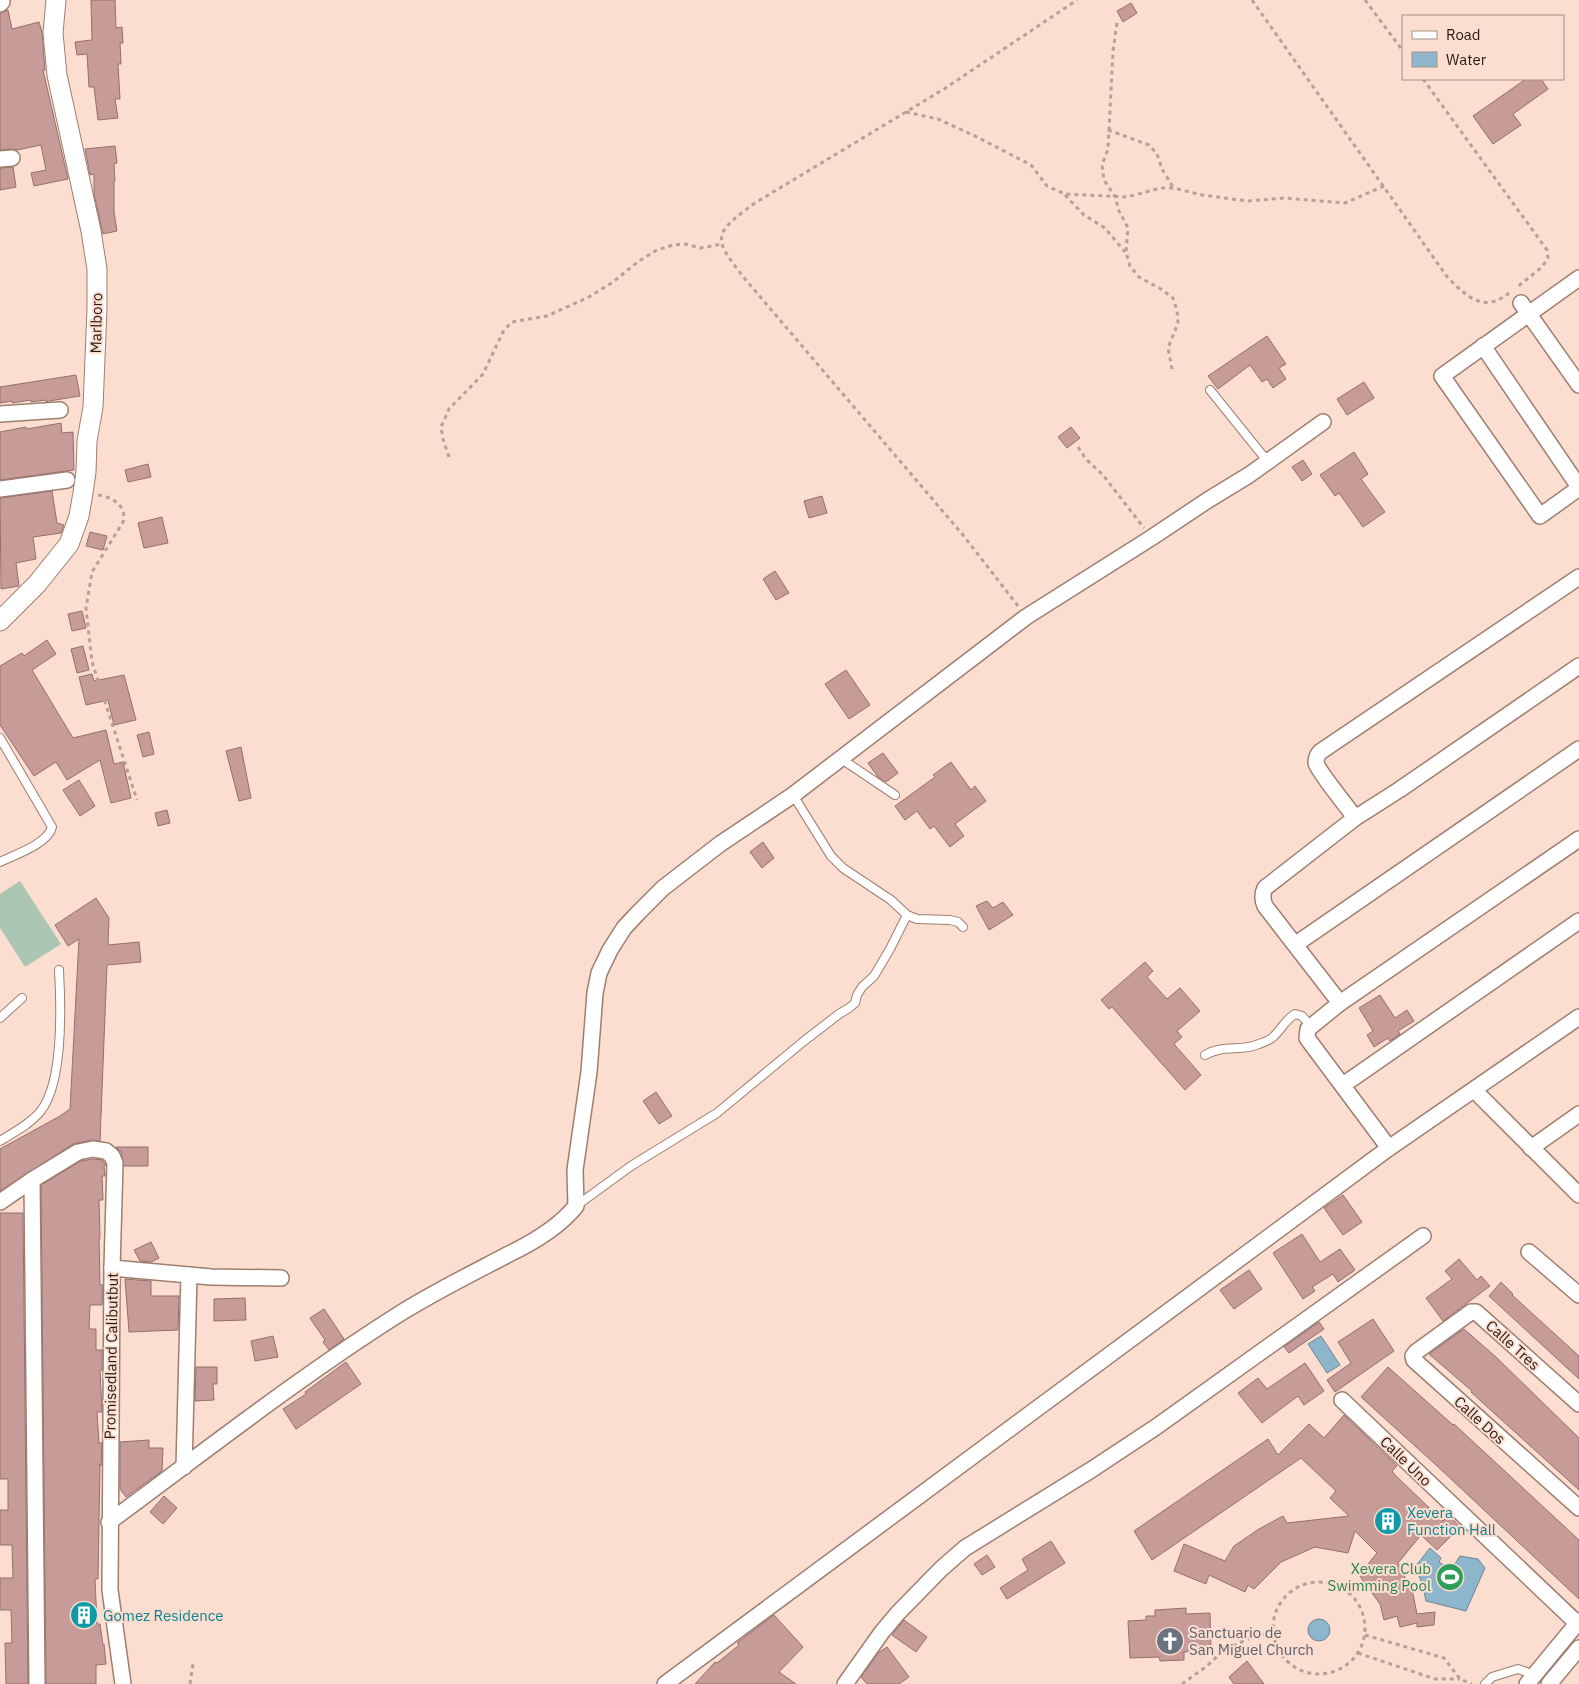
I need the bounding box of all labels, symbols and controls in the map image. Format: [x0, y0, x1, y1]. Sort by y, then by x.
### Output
legend [1402, 15, 1564, 80]
text: Road [1446, 25, 1481, 44]
text: Water [1446, 50, 1487, 69]
street label: Marlboro [86, 292, 106, 354]
street label: Promisedland Calibutbut [100, 1272, 122, 1440]
street label: Calle Tres [1482, 1316, 1544, 1374]
street label: Calle Dos [1450, 1392, 1510, 1448]
street label: Calle Uno [1376, 1432, 1436, 1490]
place label: Xevera Function Hall [1407, 1503, 1496, 1539]
building icon: Xevera Function Hall [1373, 1506, 1403, 1536]
place label: Xevera Club Swimming Pool [1327, 1559, 1431, 1595]
sports icon: Xevera Club Swimming Pool [1435, 1562, 1465, 1592]
building icon: Gomez Residence [69, 1600, 99, 1630]
place label: Gomez Residence [103, 1606, 223, 1625]
place label: Sanctuario de San Miguel Church [1189, 1623, 1314, 1659]
church icon: Sanctuario de San Miguel Church [1155, 1626, 1185, 1656]

